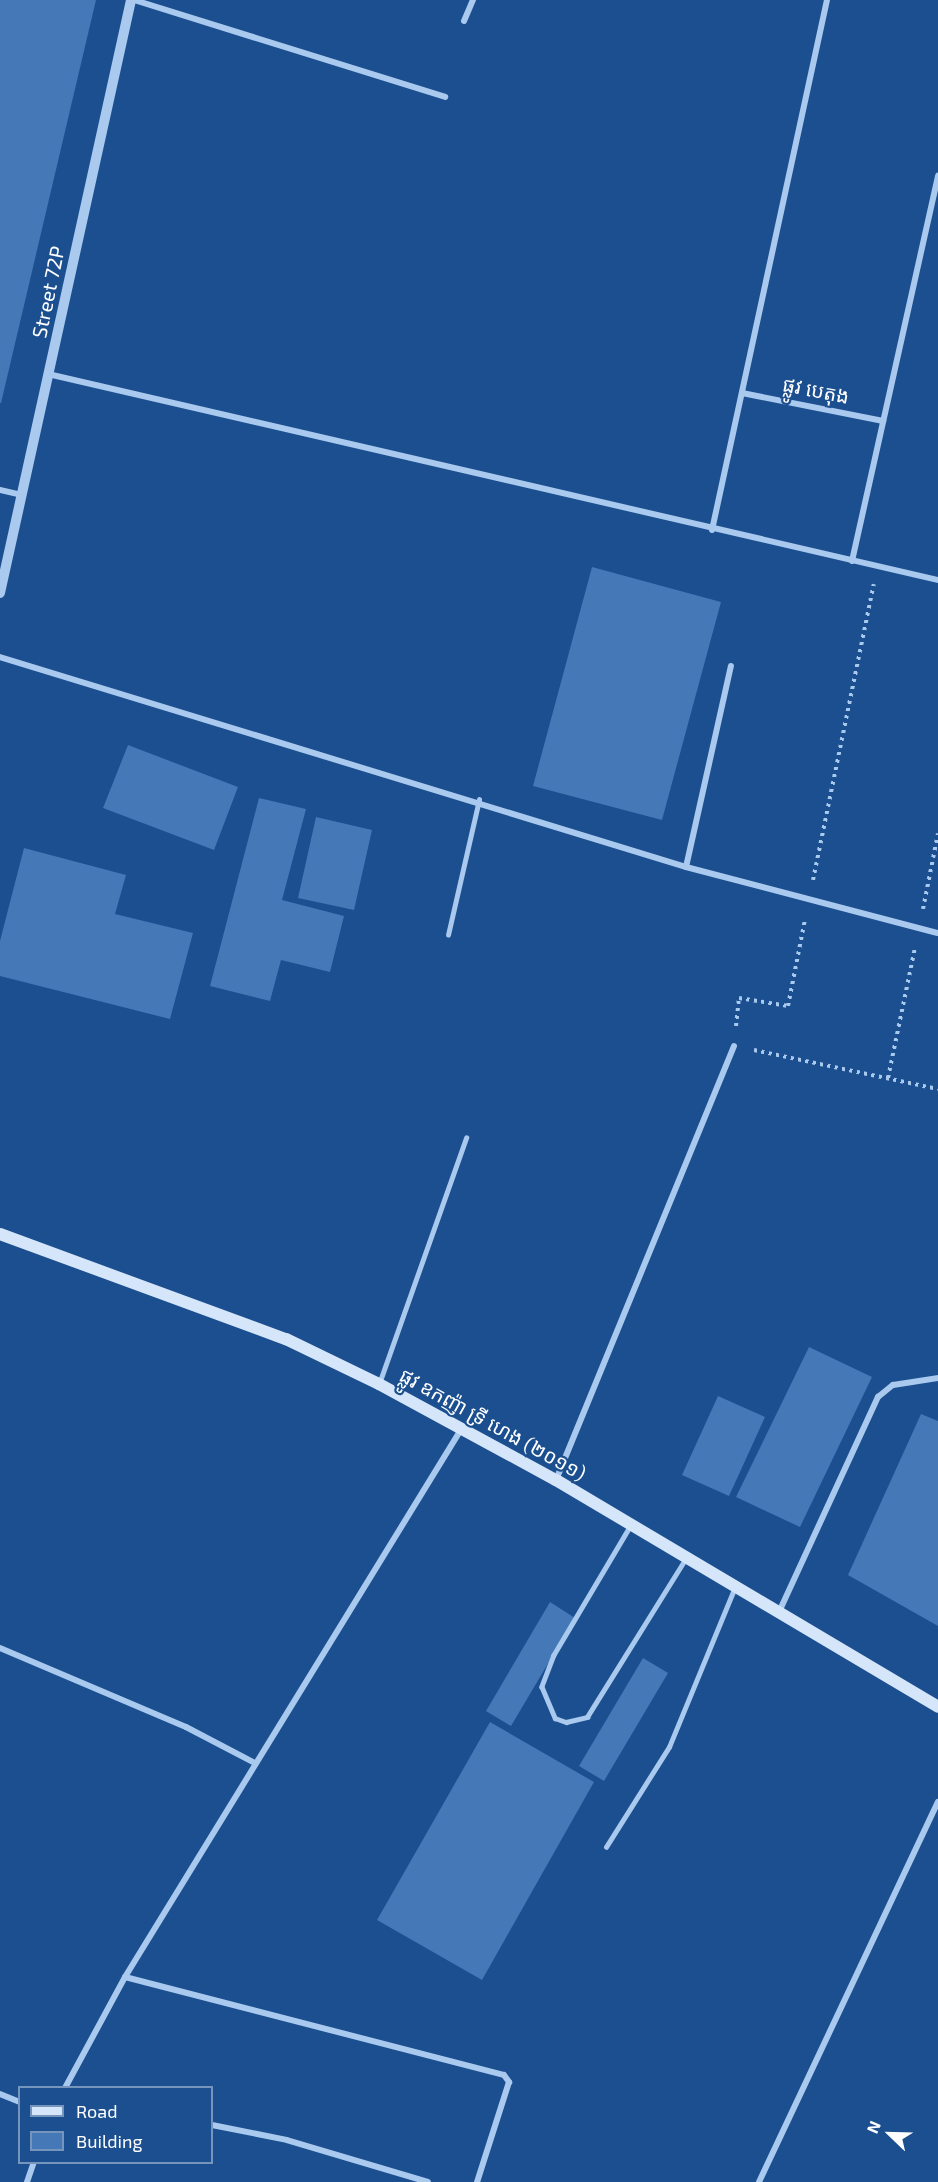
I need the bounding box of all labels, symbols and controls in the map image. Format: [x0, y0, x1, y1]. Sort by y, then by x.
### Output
street label: Street 72P [27, 244, 69, 340]
street label: ផ្លូវ បេតុង [781, 372, 851, 408]
street label: ផ្លូវ ឧកញ៉ា ទ្រី ហេង (២០១១) [396, 1363, 590, 1485]
legend [18, 2086, 213, 2164]
text: Road [76, 2100, 117, 2122]
north arrow [860, 2104, 920, 2164]
text: N [862, 2118, 884, 2136]
text: Building [76, 2130, 143, 2152]

